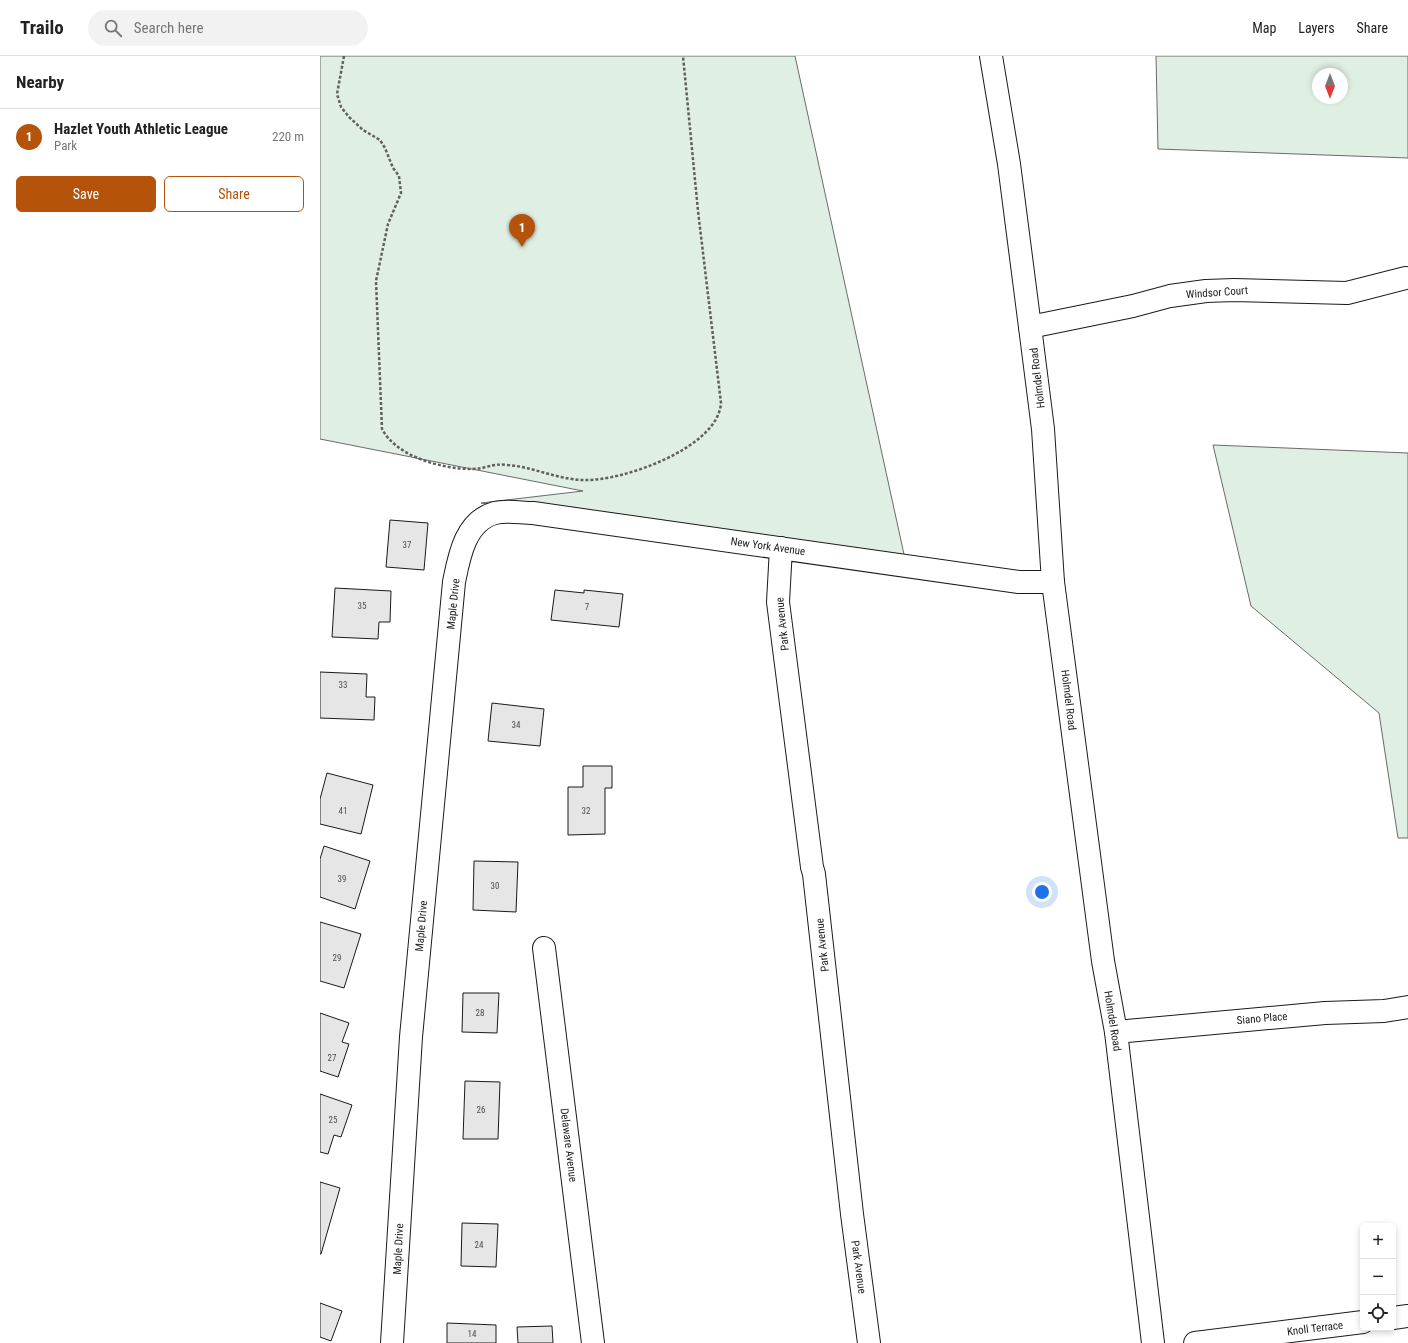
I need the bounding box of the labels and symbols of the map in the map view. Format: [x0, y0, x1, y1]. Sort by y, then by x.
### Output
north arrow [1312, 68, 1348, 104]
pin: 1 [509, 214, 535, 247]
street label: Windsor Court [1186, 284, 1248, 301]
street label: Holmdel Road [1027, 347, 1048, 409]
street label: New York Avenue [730, 535, 806, 558]
house number: 37 [403, 540, 412, 550]
street label: Maple Drive [444, 578, 463, 630]
street label: Park Avenue [773, 597, 792, 651]
house number: 35 [358, 601, 367, 611]
house number: 7 [585, 602, 590, 612]
street label: Holmdel Road [1058, 669, 1079, 731]
house number: 33 [339, 680, 347, 690]
house number: 34 [512, 720, 521, 730]
house number: 41 [339, 806, 347, 816]
house number: 32 [582, 806, 591, 816]
house number: 39 [338, 874, 346, 884]
house number: 30 [491, 881, 499, 891]
your location [1032, 882, 1052, 902]
street label: Maple Drive [413, 900, 430, 952]
street label: Park Avenue [813, 918, 832, 972]
house number: 29 [333, 953, 341, 963]
street label: Holmdel Road [1101, 990, 1124, 1052]
house number: 28 [476, 1008, 484, 1018]
street label: Siano Place [1236, 1010, 1288, 1027]
house number: 27 [328, 1053, 337, 1063]
house number: 26 [477, 1105, 485, 1115]
street label: Delaware Avenue [558, 1107, 579, 1183]
house number: 25 [329, 1115, 338, 1125]
street label: Maple Drive [391, 1223, 406, 1275]
house number: 24 [475, 1240, 484, 1250]
street label: Park Avenue [848, 1240, 869, 1295]
street label: Knoll Terrace [1286, 1319, 1344, 1338]
house number: 14 [468, 1329, 477, 1339]

